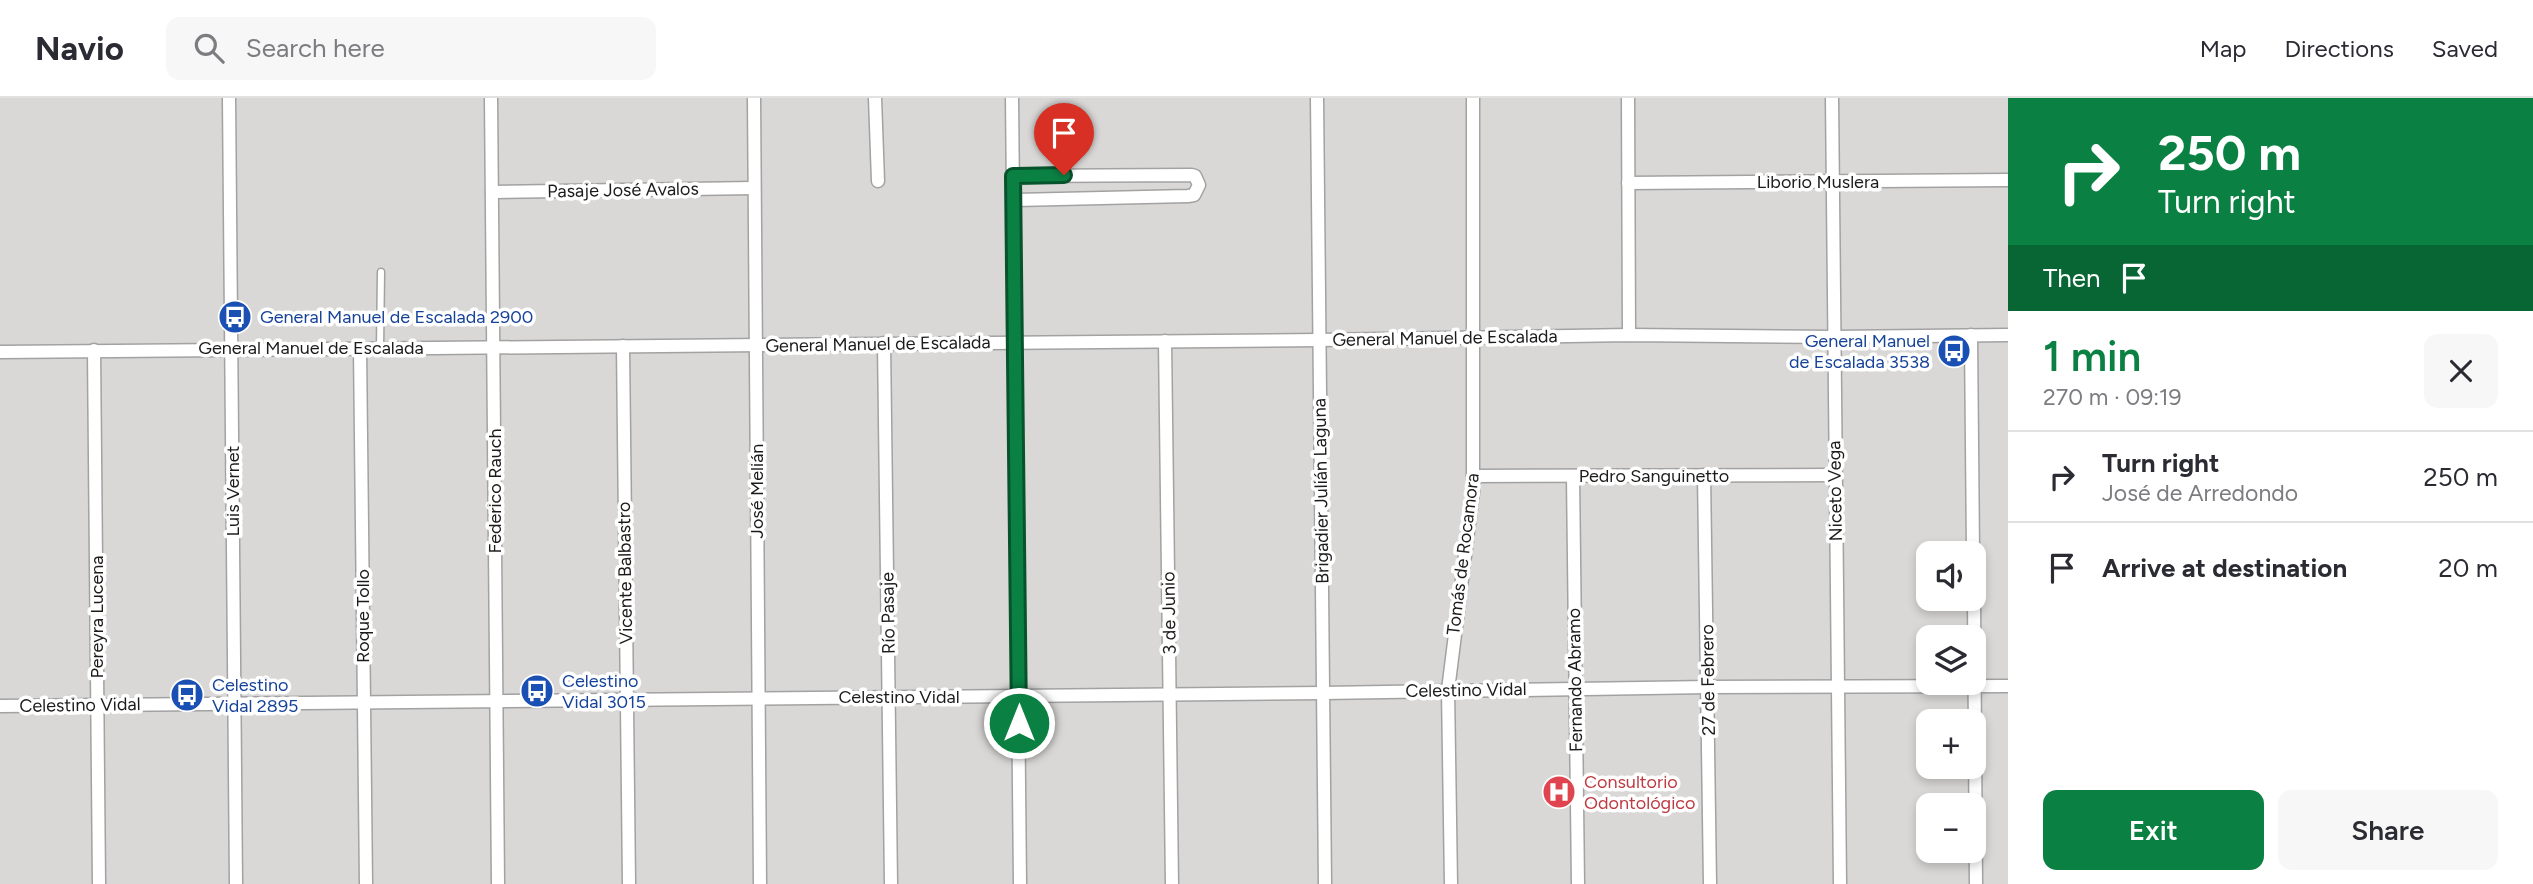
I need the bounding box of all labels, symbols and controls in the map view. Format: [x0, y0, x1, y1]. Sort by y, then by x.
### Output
search box [166, 17, 656, 80]
text: Navio [35, 29, 124, 68]
icon: search [190, 29, 228, 67]
text: Search here [246, 32, 385, 64]
text: Map [2200, 34, 2246, 63]
text: Directions [2284, 34, 2394, 63]
text: Saved [2432, 34, 2498, 63]
pin [1034, 103, 1094, 175]
icon: arrive [1045, 114, 1083, 152]
text: 250 m [2158, 123, 2301, 182]
icon: right [2043, 126, 2134, 217]
street label: Liborio Muslera [1757, 171, 1879, 193]
street label: Pasaje José Avalos [547, 178, 699, 202]
text: Turn right [2158, 183, 2296, 221]
icon: arrive [2115, 259, 2153, 297]
text: Then [2043, 262, 2101, 294]
bus stop icon: General Manuel de Escalada 2900 [216, 298, 254, 336]
place label: General Manuel de Escalada 2900 [260, 306, 533, 328]
street label: General Manuel de Escalada [1332, 325, 1558, 351]
place label: General Manuel de Escalada 3538 [1789, 330, 1930, 373]
street label: General Manuel de Escalada [765, 331, 991, 357]
text: 1 min [2043, 331, 2141, 382]
bus stop icon: General Manuel de Escalada 3538 [1935, 332, 1973, 370]
button: close [2424, 334, 2498, 408]
street label: General Manuel de Escalada [198, 337, 424, 359]
text: 270 m · 09:19 [2043, 383, 2182, 411]
street label: Brigadier Julián Laguna [1308, 398, 1334, 584]
street label: Federico Rauch [484, 428, 506, 554]
street label: Niceto Vega [1823, 440, 1847, 542]
street label: José Melián [746, 444, 768, 538]
street label: Luis Vernet [222, 445, 244, 536]
text: Turn right [2102, 447, 2219, 479]
icon: right [2043, 458, 2081, 496]
text: 250 m [2423, 461, 2498, 493]
street label: Pedro Sanguinetto [1579, 465, 1729, 487]
street label: Tomás de Rocamora [1442, 472, 1484, 636]
text: José de Arredondo [2102, 479, 2298, 507]
street label: Vicente Balbastro [613, 501, 637, 645]
map controls [1916, 541, 1986, 863]
button: sound [1916, 541, 1986, 611]
icon: arrive [2043, 549, 2081, 587]
text: Arrive at destination [2102, 552, 2347, 584]
text: 20 m [2438, 552, 2498, 584]
street label: Pereyra Lucena [86, 555, 108, 679]
street label: Roque Tollo [352, 569, 374, 663]
street label: 3 de Junio [1157, 571, 1181, 655]
street label: Río Pasaje [876, 572, 900, 654]
street label: Fernando Abramo [1563, 608, 1587, 752]
street label: 27 de Febrero [1696, 624, 1720, 736]
button: layers [1916, 625, 1986, 695]
place label: Celestino Vidal 3015 [562, 670, 646, 713]
bus stop icon: Celestino Vidal 3015 [518, 672, 556, 710]
place label: Celestino Vidal 2895 [212, 674, 298, 717]
bus stop icon: Celestino Vidal 2895 [168, 676, 206, 714]
street label: Celestino Vidal [1405, 678, 1527, 702]
street label: Celestino Vidal [838, 686, 960, 708]
position arrow [982, 686, 1056, 760]
street label: Celestino Vidal [19, 693, 141, 717]
button: + [1916, 709, 1986, 779]
place label: Consultorio Odontológico [1584, 771, 1696, 814]
hospital icon: Consultorio Odontológico [1540, 773, 1578, 811]
button: Exit [2043, 790, 2264, 870]
button: Share [2278, 790, 2498, 870]
button: − [1916, 793, 1986, 863]

